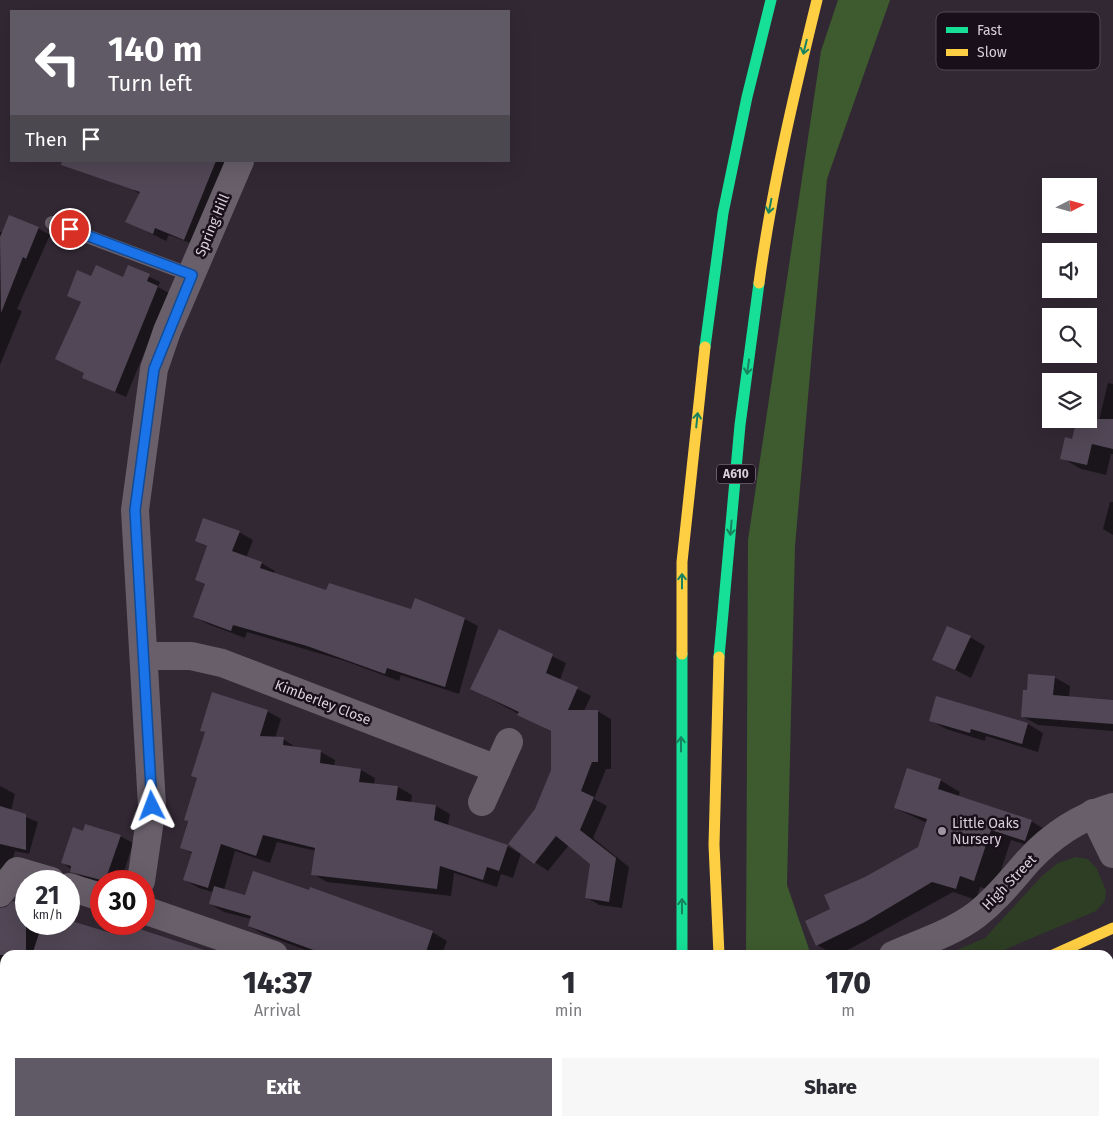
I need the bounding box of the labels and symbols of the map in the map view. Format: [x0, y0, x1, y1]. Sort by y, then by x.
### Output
legend [936, 12, 1100, 70]
text: Fast [977, 22, 1003, 39]
one-way arrow [800, 39, 809, 55]
text: Slow [977, 44, 1007, 61]
north arrow [1042, 178, 1098, 232]
street label: Spring Hill [192, 191, 233, 259]
one-way arrow [765, 198, 774, 214]
pin [49, 208, 91, 250]
one-way arrow [742, 359, 752, 375]
one-way arrow [692, 412, 702, 428]
road number: A610 [717, 464, 755, 484]
one-way arrow [726, 520, 736, 536]
one-way arrow [677, 574, 686, 590]
street label: Kimberley Close [272, 676, 373, 729]
one-way arrow [677, 736, 686, 752]
position arrow [125, 779, 177, 831]
place label: Little Oaks Nursery [952, 815, 1020, 848]
marker: Little Oaks Nursery [936, 825, 948, 837]
street label: High Street [979, 850, 1041, 914]
speed limit sign: 30 [90, 870, 155, 935]
one-way arrow [677, 899, 687, 915]

